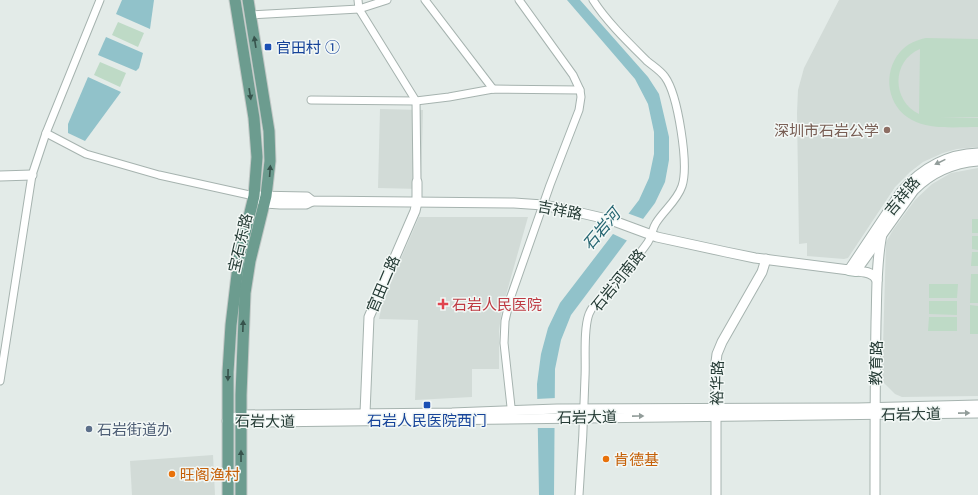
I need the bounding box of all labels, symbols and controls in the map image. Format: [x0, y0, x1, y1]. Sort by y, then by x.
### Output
one-way arrow [252, 36, 258, 48]
place label: 官田村 ① [276, 38, 340, 57]
marker: 官田村 ① [263, 42, 273, 52]
one-way arrow [247, 88, 253, 100]
place label: 深圳市石岩公学 [774, 121, 879, 140]
marker: 深圳市石岩公学 [882, 125, 892, 135]
one-way arrow [935, 159, 946, 165]
one-way arrow [266, 165, 273, 177]
street label: 吉祥路 [880, 173, 924, 219]
street label: 吉祥路 [536, 196, 584, 224]
water label: 石岩河 [578, 202, 626, 254]
street label: 宝石东路 [224, 212, 256, 274]
street label: 石岩河南路 [587, 245, 649, 315]
street label: 官田二路 [363, 253, 403, 315]
place label: 石岩人民医院 [452, 295, 542, 314]
marker: 石岩人民医院 [437, 298, 449, 310]
one-way arrow [240, 319, 246, 332]
street label: 教育路 [866, 340, 886, 386]
street label: 裕华路 [707, 360, 727, 406]
one-way arrow [225, 369, 231, 382]
marker: 石岩人民医院西门 [422, 400, 432, 410]
street label: 石岩大道 [881, 404, 941, 424]
street label: 石岩大道 [557, 407, 617, 427]
one-way arrow [958, 410, 971, 416]
street label: 石岩大道 [235, 411, 295, 431]
place label: 石岩人民医院西门 [367, 411, 487, 430]
one-way arrow [632, 413, 645, 419]
place label: 石岩街道办 [97, 420, 172, 439]
marker: 石岩街道办 [84, 424, 94, 434]
one-way arrow [238, 449, 244, 462]
place label: 肯德基 [614, 450, 659, 469]
marker: 肯德基 [601, 454, 611, 464]
place label: 旺阁渔村 [180, 465, 240, 484]
marker: 旺阁渔村 [167, 469, 177, 479]

